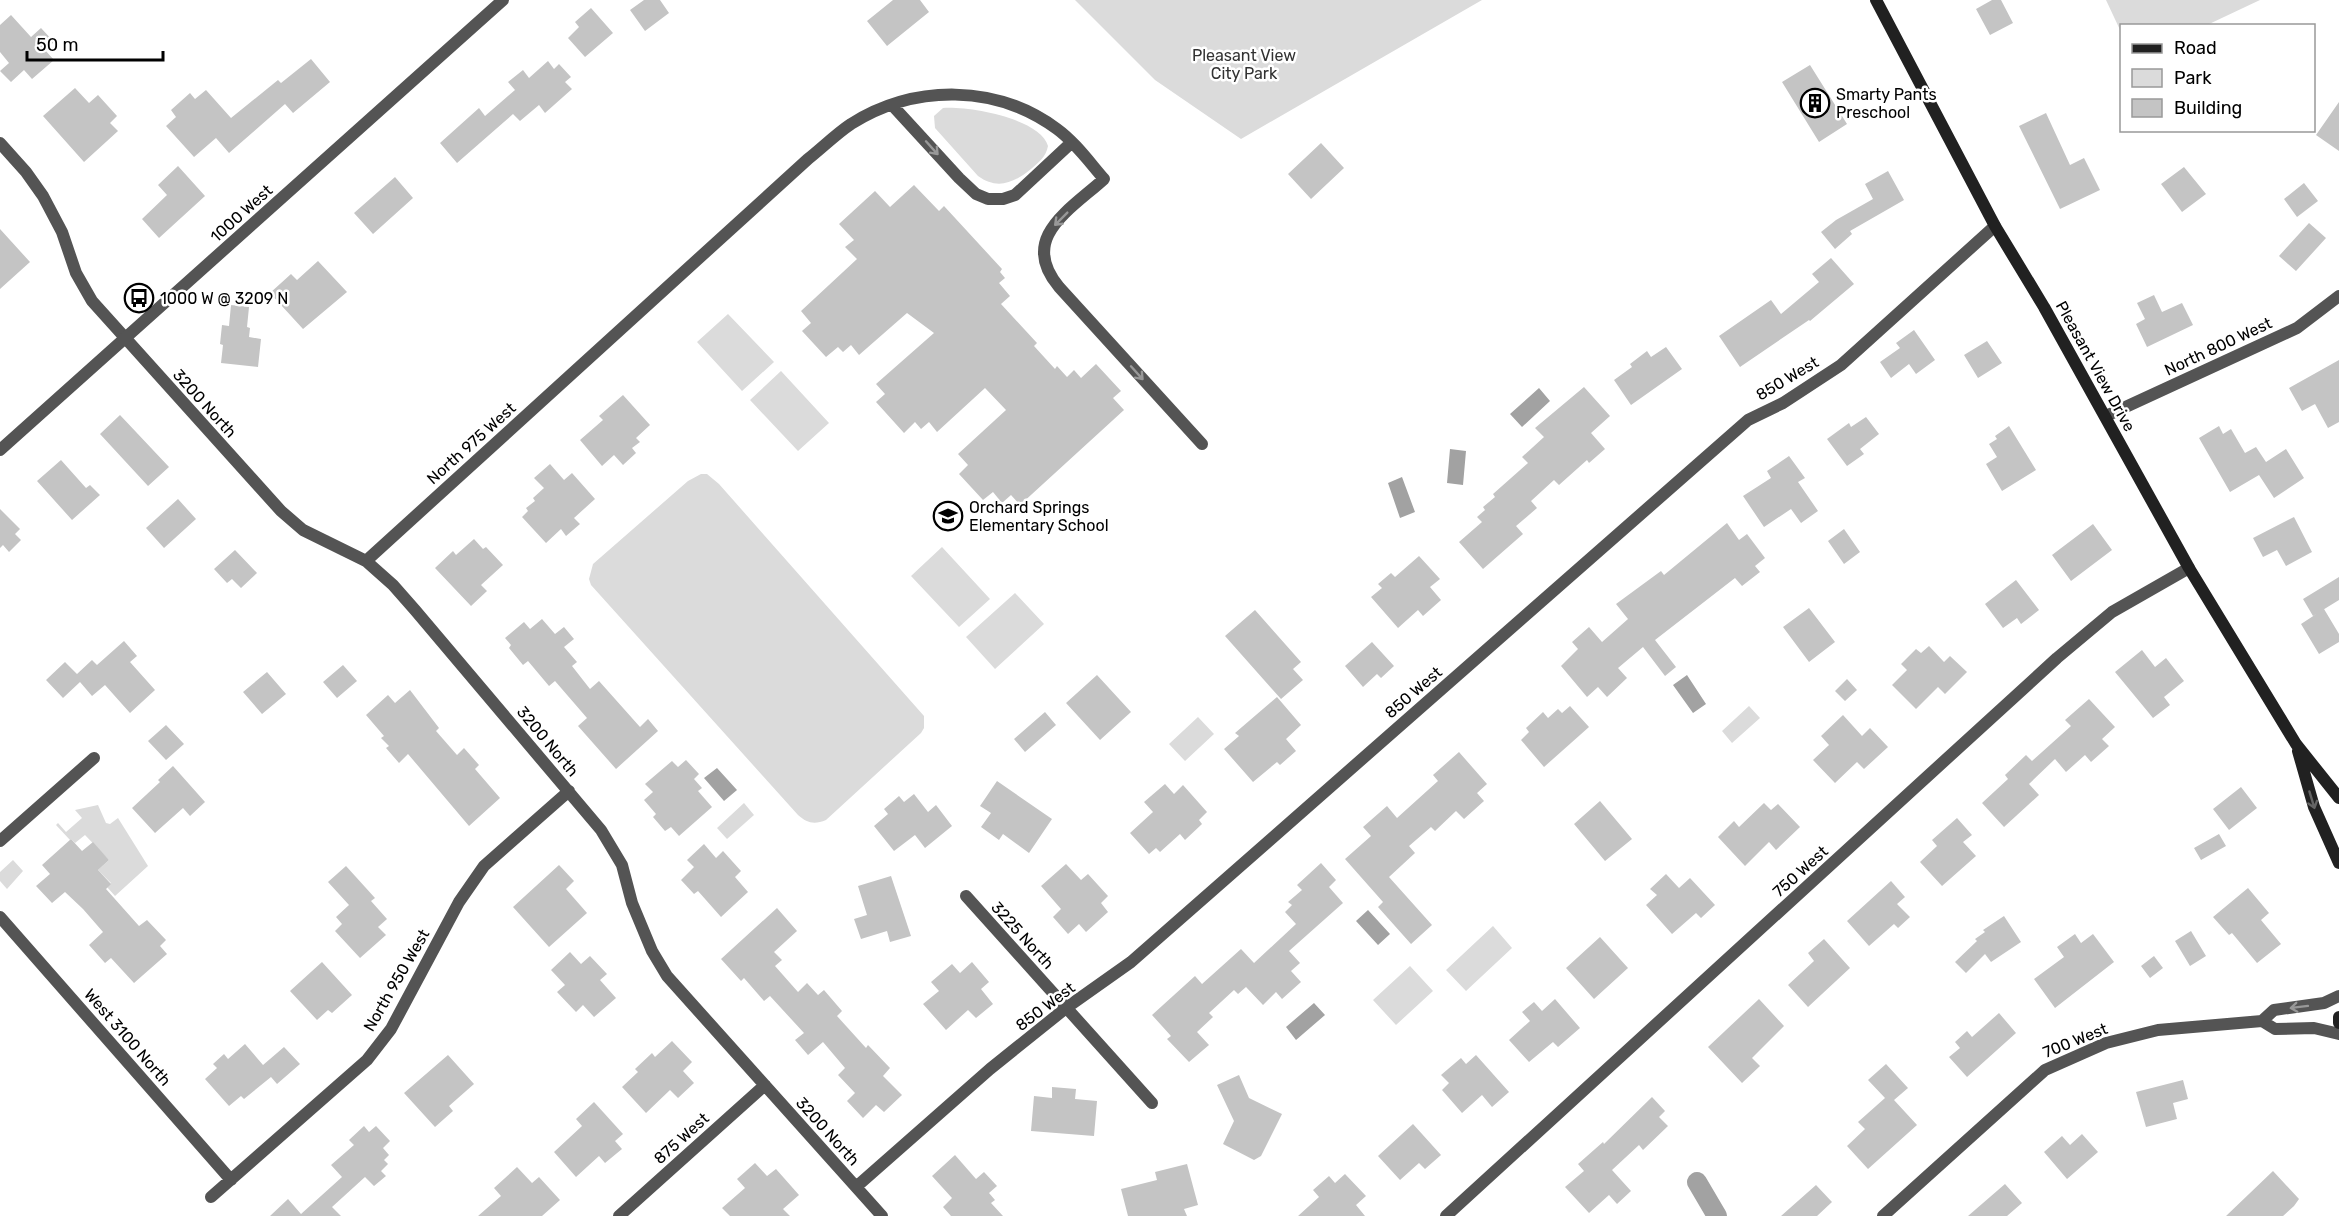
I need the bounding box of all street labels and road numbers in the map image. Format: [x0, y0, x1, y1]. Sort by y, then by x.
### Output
street label: 1000 West [206, 181, 276, 246]
street label: Pleasant View Drive [2052, 298, 2139, 435]
street label: North 800 West [2161, 313, 2275, 380]
street label: 850 West [1753, 352, 1822, 404]
street label: 3200 North [169, 365, 240, 442]
street label: North 975 West [423, 399, 520, 488]
street label: 850 West [1381, 662, 1446, 722]
street label: 3200 North [513, 702, 582, 780]
street label: 750 West [1769, 842, 1832, 901]
street label: 3225 North [987, 898, 1058, 973]
street label: North 950 West [359, 926, 433, 1035]
street label: 850 West [1012, 978, 1079, 1035]
street label: West 3100 North [80, 985, 175, 1090]
street label: 700 West [2040, 1019, 2110, 1062]
street label: 3200 North [792, 1093, 863, 1170]
street label: 875 West [650, 1109, 713, 1168]

